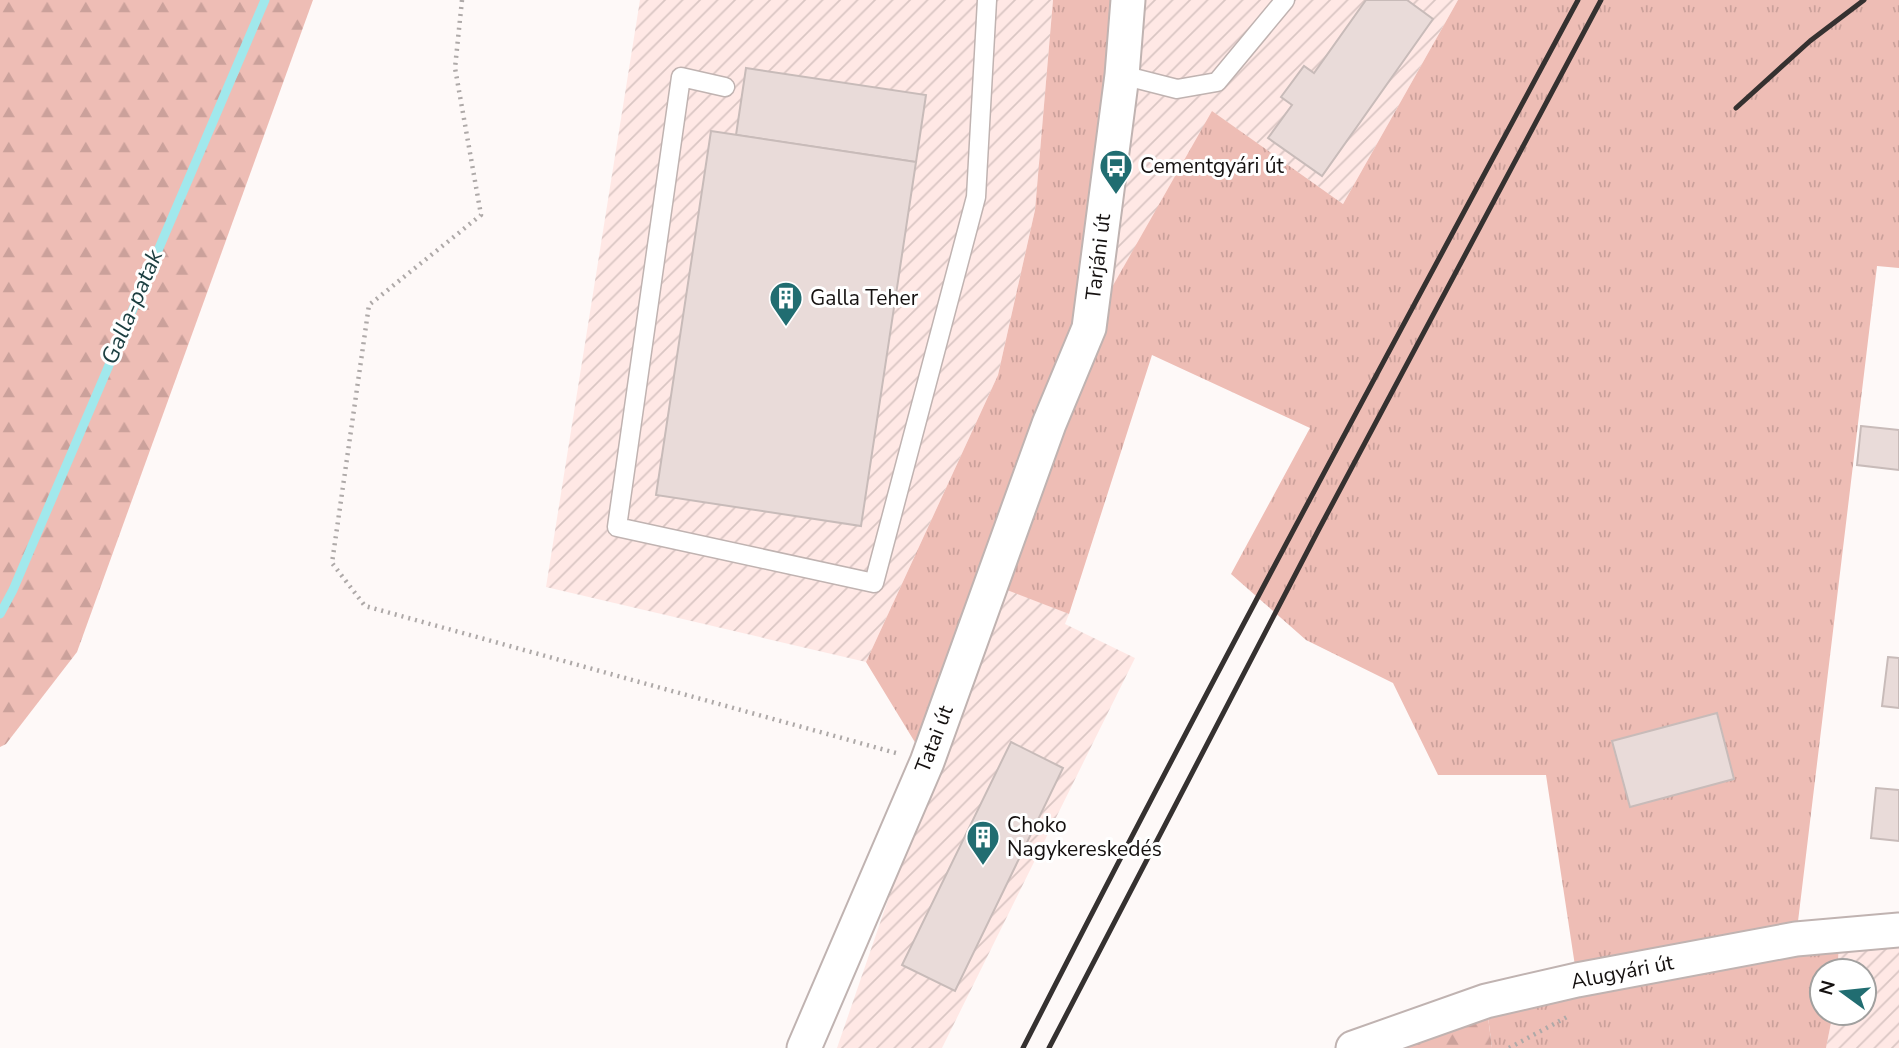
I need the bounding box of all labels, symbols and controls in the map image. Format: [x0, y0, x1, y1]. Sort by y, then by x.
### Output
bus stop icon: Cementgyári út [1097, 147, 1135, 196]
place label: Cementgyári út [1140, 152, 1284, 180]
street label: Tarjáni út [1079, 211, 1117, 302]
water label: Galla-patak [94, 244, 170, 369]
building icon: Galla Teher [767, 279, 805, 328]
place label: Galla Teher [810, 284, 919, 312]
street label: Tatai út [908, 701, 960, 777]
place label: Choko Nagykereskedés [1007, 811, 1162, 863]
building icon: Choko Nagykereskedés [964, 818, 1002, 867]
street label: Alugyári út [1568, 948, 1676, 996]
north arrow [1808, 957, 1878, 1027]
text: N [1813, 978, 1842, 998]

